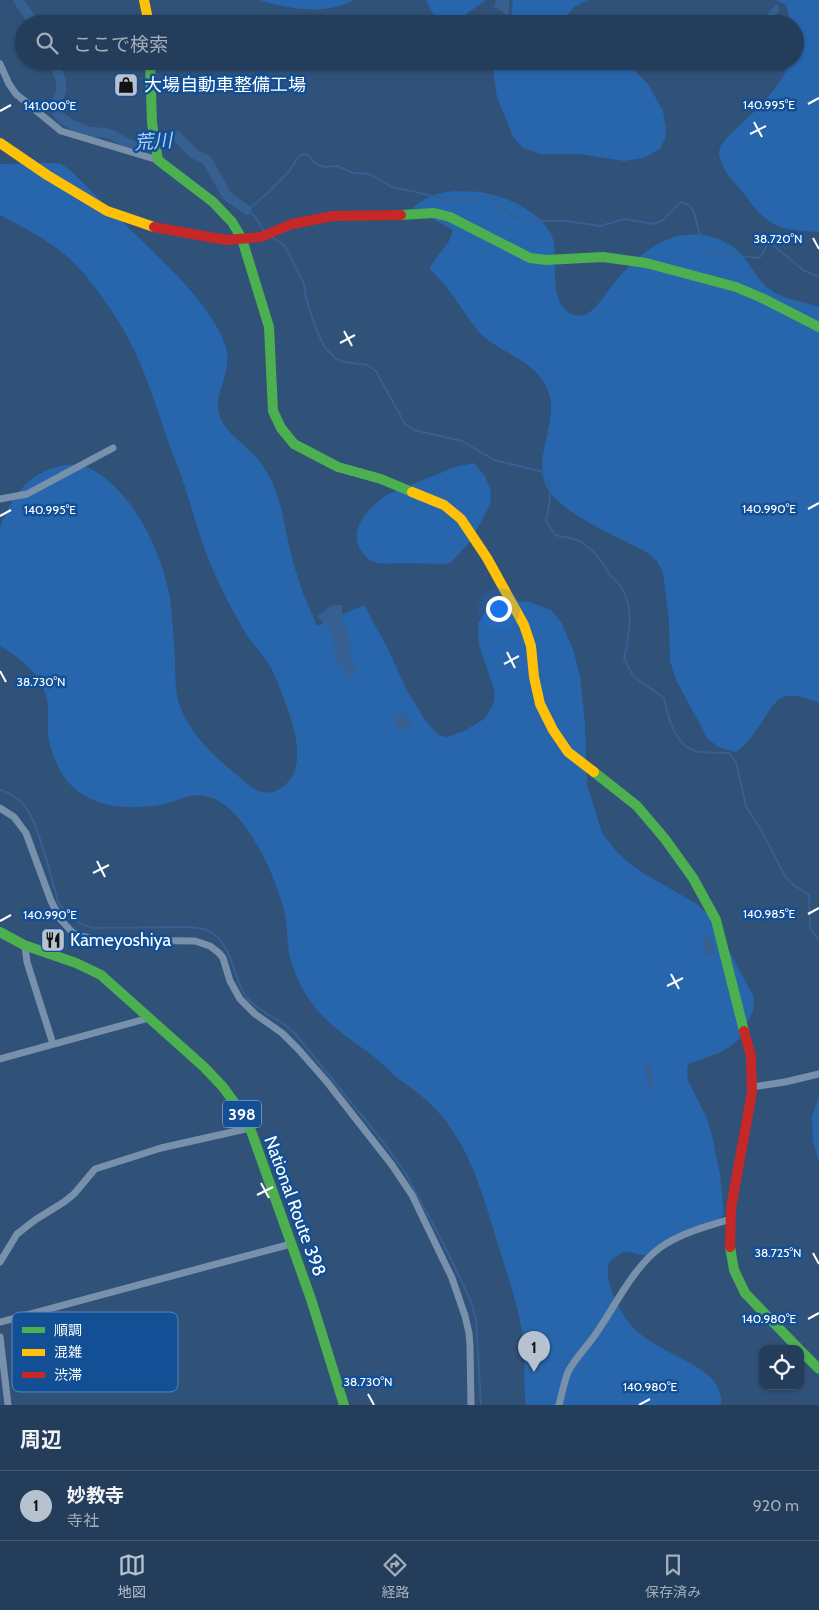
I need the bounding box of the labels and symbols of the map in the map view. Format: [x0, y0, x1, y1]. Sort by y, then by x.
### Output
shop icon: 大場自動車整備工場 [113, 72, 139, 98]
place label: 大場自動車整備工場 [144, 74, 306, 96]
text: 140.995°E [743, 97, 795, 112]
text: 141.000°E [24, 98, 77, 113]
water label: 荒川 [133, 129, 175, 154]
text: 38.720°N [754, 231, 802, 246]
text: 140.990°E [742, 501, 796, 516]
text: 140.995°E [24, 502, 76, 517]
your location [486, 596, 512, 622]
text: 38.730°N [16, 674, 66, 689]
text: 140.985°E [743, 906, 795, 921]
text: 140.990°E [23, 907, 77, 922]
restaurant icon: Kameyoshiya [40, 927, 66, 953]
place label: Kameyoshiya [70, 929, 172, 951]
road number: 398 [223, 1100, 261, 1128]
street label: National Route 398 [259, 1133, 331, 1279]
text: 38.725°N [754, 1245, 802, 1260]
text: 140.980°E [742, 1311, 796, 1326]
legend [12, 1312, 178, 1392]
text: 順調 [54, 1321, 82, 1339]
pin: 1 [518, 1331, 550, 1372]
text: 混雑 [54, 1343, 82, 1361]
text: 渋滞 [54, 1366, 82, 1384]
text: 38.730°N [343, 1374, 393, 1389]
text: 140.980°E [623, 1379, 677, 1394]

